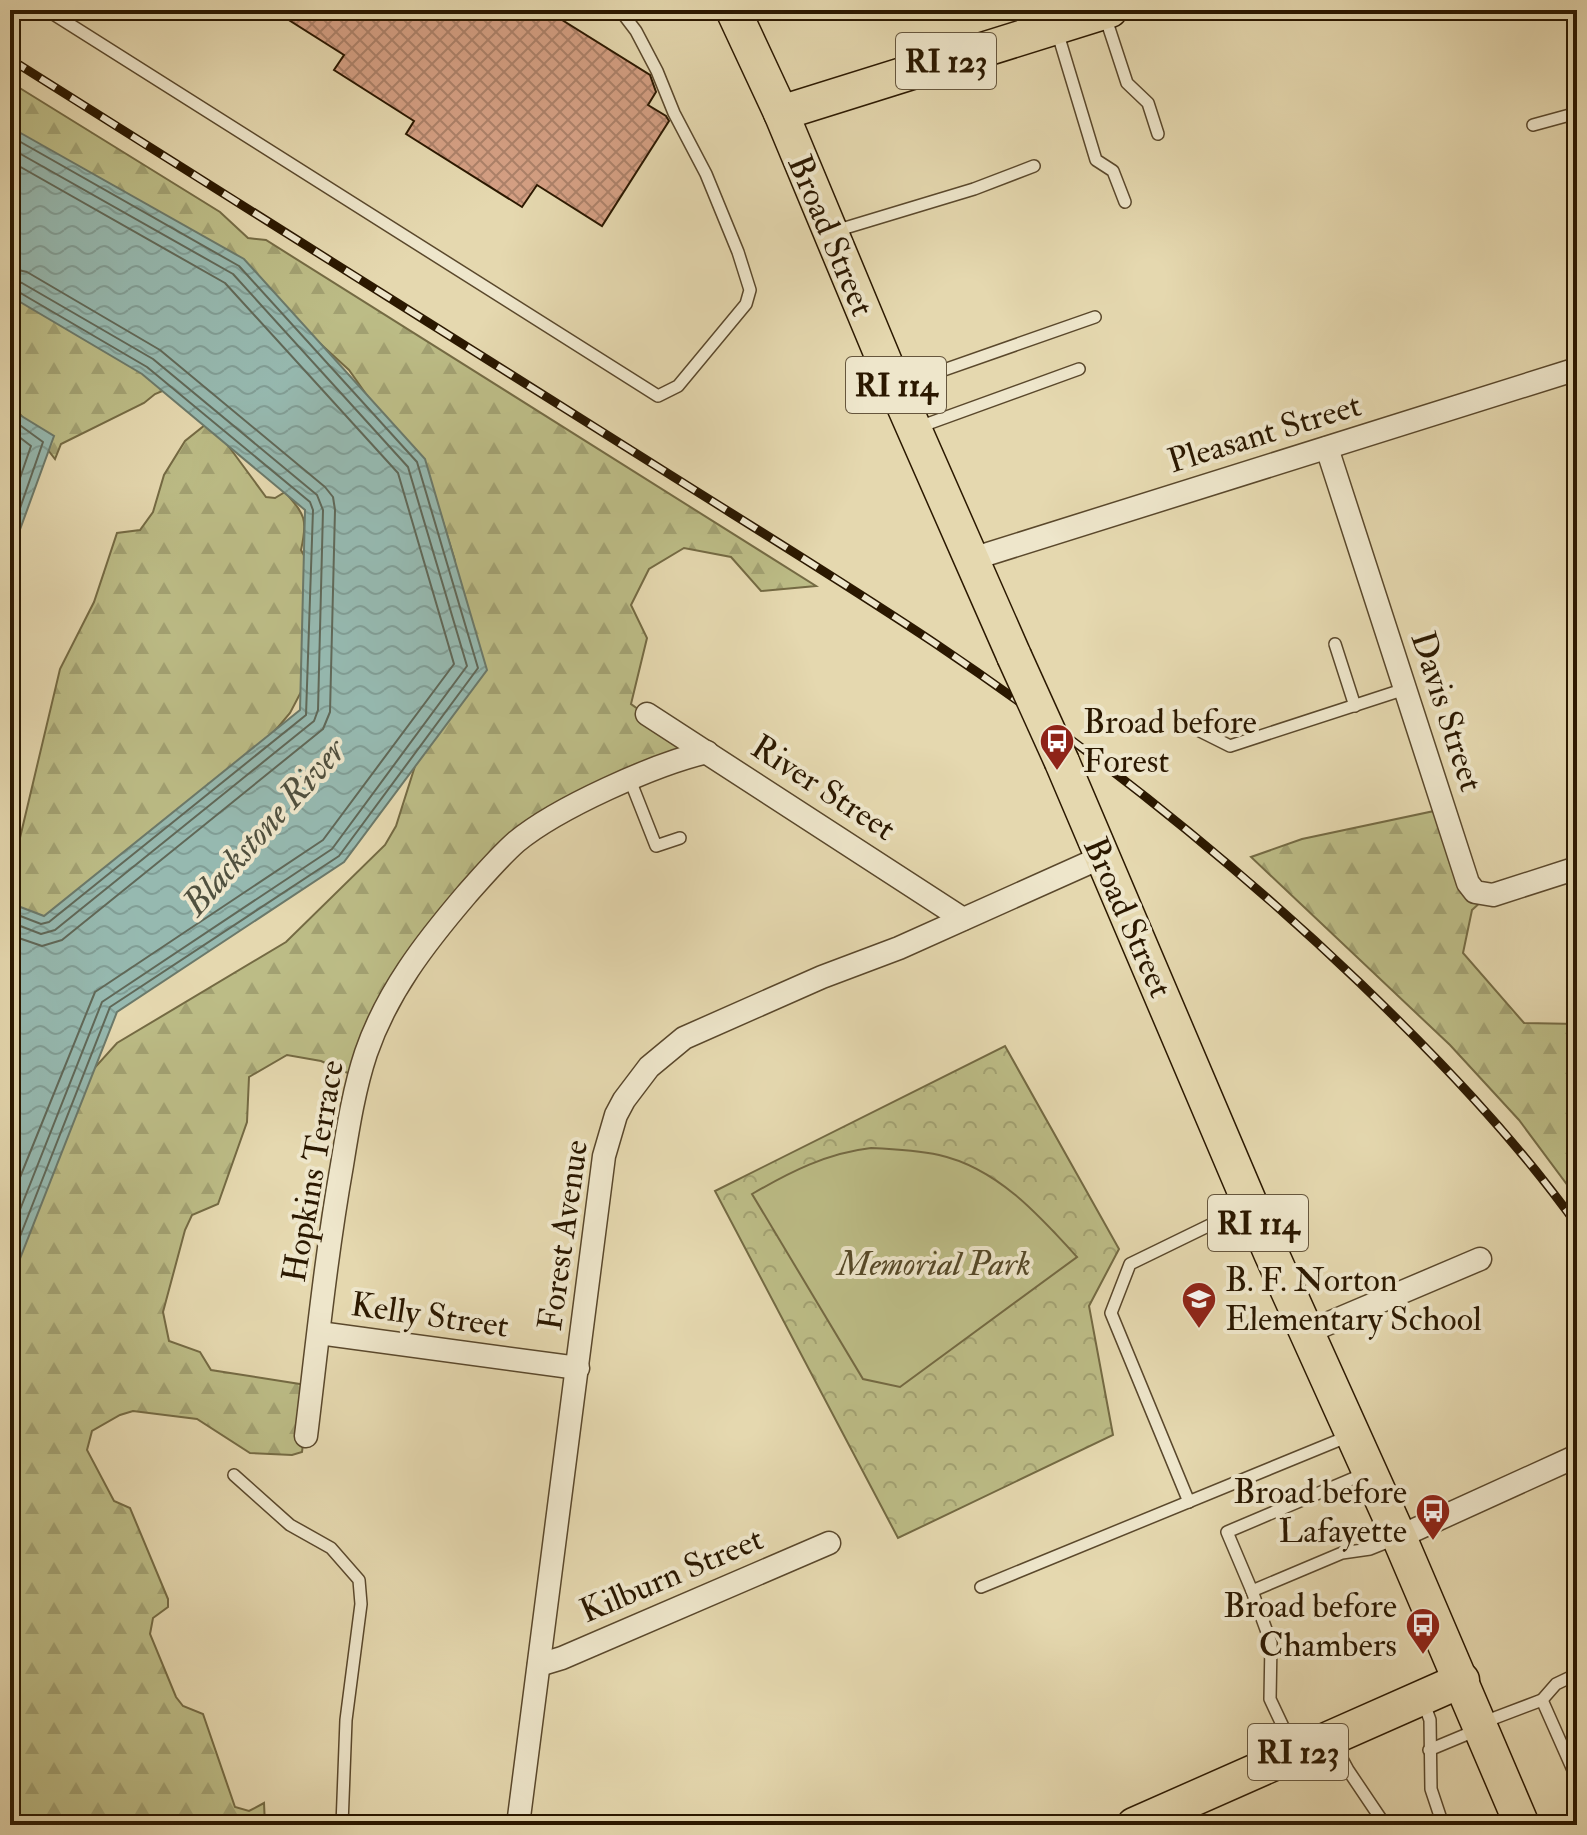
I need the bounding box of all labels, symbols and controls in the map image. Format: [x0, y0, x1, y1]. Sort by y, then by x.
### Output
road number: RI 123 [896, 33, 996, 89]
street label: Broad Street [777, 149, 884, 323]
road number: RI 114 [846, 357, 946, 413]
street label: Pleasant Street [1163, 384, 1366, 483]
street label: Davis Street [1401, 626, 1493, 797]
place label: Broad before Forest [1083, 701, 1257, 783]
bus stop icon: Broad before Forest [1038, 722, 1076, 772]
street label: River Street [743, 726, 903, 851]
water label: Blackstone River [171, 728, 357, 926]
street label: Broad Street [1073, 831, 1182, 1004]
street label: Hopkins Terrace [273, 1057, 354, 1286]
street label: Forest Avenue [529, 1137, 598, 1333]
road number: RI 114 [1208, 1195, 1308, 1251]
park label: Memorial Park [835, 1243, 1031, 1286]
place label: B. F. Norton Elementary School [1225, 1259, 1482, 1341]
school or university icon: B. F. Norton Elementary School [1180, 1280, 1218, 1330]
street label: Kelly Street [348, 1283, 511, 1348]
place label: Broad before Lafayette [1233, 1471, 1407, 1553]
bus stop icon: Broad before Lafayette [1414, 1492, 1452, 1542]
street label: Kilburn Street [574, 1518, 770, 1633]
place label: Broad before Chambers [1223, 1585, 1397, 1667]
bus stop icon: Broad before Chambers [1404, 1606, 1442, 1656]
road number: RI 123 [1248, 1724, 1348, 1780]

